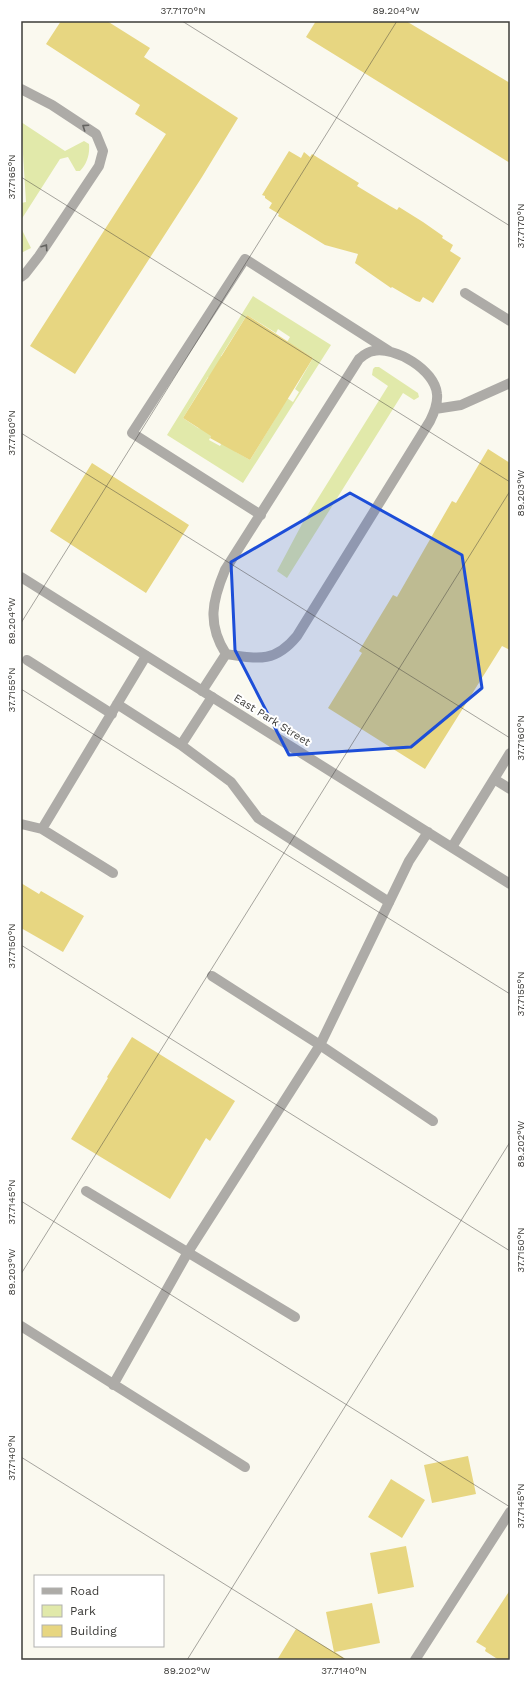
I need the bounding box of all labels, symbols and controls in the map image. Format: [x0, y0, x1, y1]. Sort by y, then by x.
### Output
text: 37.7170°N [161, 5, 205, 16]
text: 89.204°W [372, 5, 420, 16]
one-way arrow [82, 124, 89, 132]
text: 37.7165°N [6, 154, 17, 200]
text: 37.7170°N [515, 204, 526, 248]
one-way arrow [40, 244, 47, 251]
text: 37.7160°N [6, 410, 17, 456]
text: 89.203°W [515, 469, 526, 516]
text: 89.204°W [6, 597, 17, 645]
text: 37.7155°N [6, 668, 17, 712]
street label: East Park Street [231, 691, 313, 749]
text: 37.7160°N [515, 715, 526, 761]
text: 37.7150°N [6, 923, 17, 969]
text: 37.7155°N [515, 972, 526, 1016]
text: 89.202°W [515, 1120, 526, 1167]
text: 37.7145°N [6, 1179, 17, 1225]
text: 37.7150°N [515, 1227, 526, 1273]
text: 89.203°W [6, 1248, 17, 1295]
text: 37.7140°N [6, 1435, 17, 1481]
text: 37.7145°N [515, 1483, 526, 1529]
legend [34, 1575, 164, 1647]
text: Road [70, 1584, 99, 1598]
text: Park [70, 1604, 96, 1618]
text: Building [70, 1624, 117, 1638]
text: 89.202°W [164, 1665, 211, 1676]
text: 37.7140°N [321, 1665, 367, 1676]

